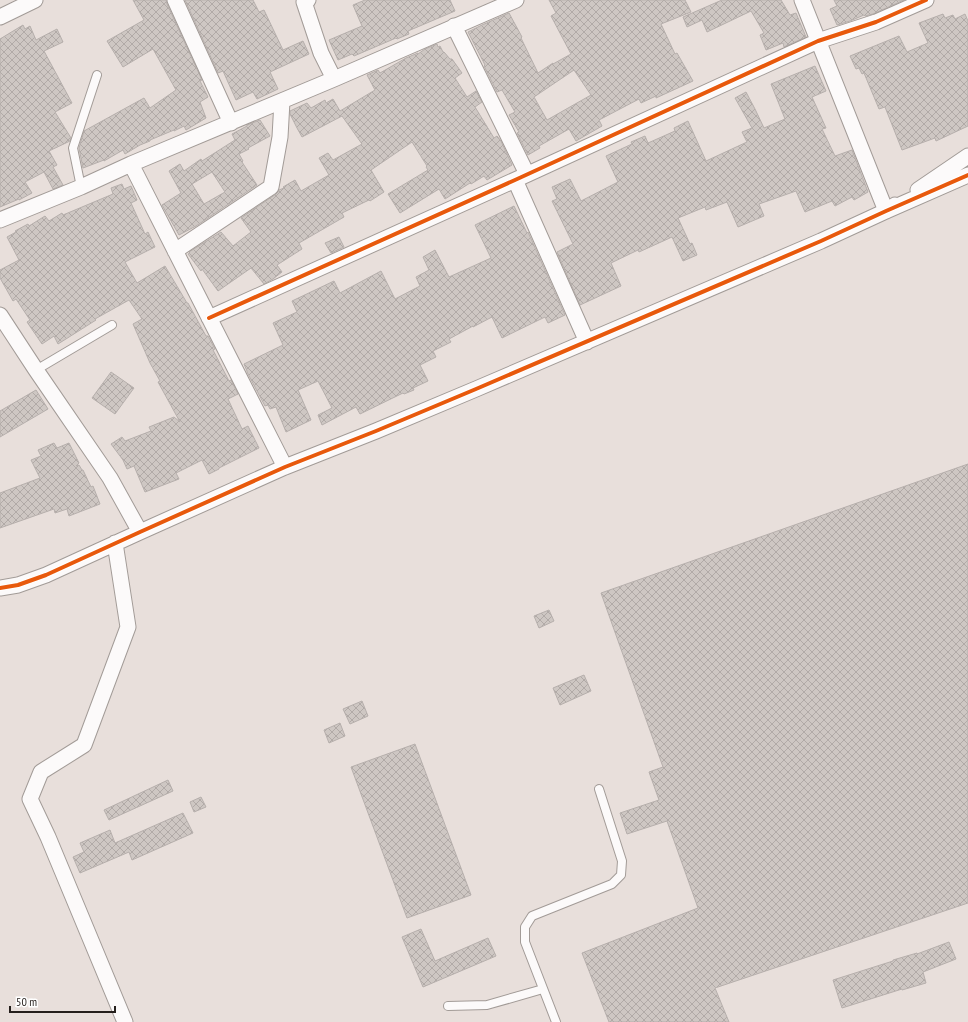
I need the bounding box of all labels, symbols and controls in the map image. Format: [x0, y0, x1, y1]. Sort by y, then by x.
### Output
scale bar [10, 988, 115, 1014]
text: 50 m [16, 994, 37, 1009]

